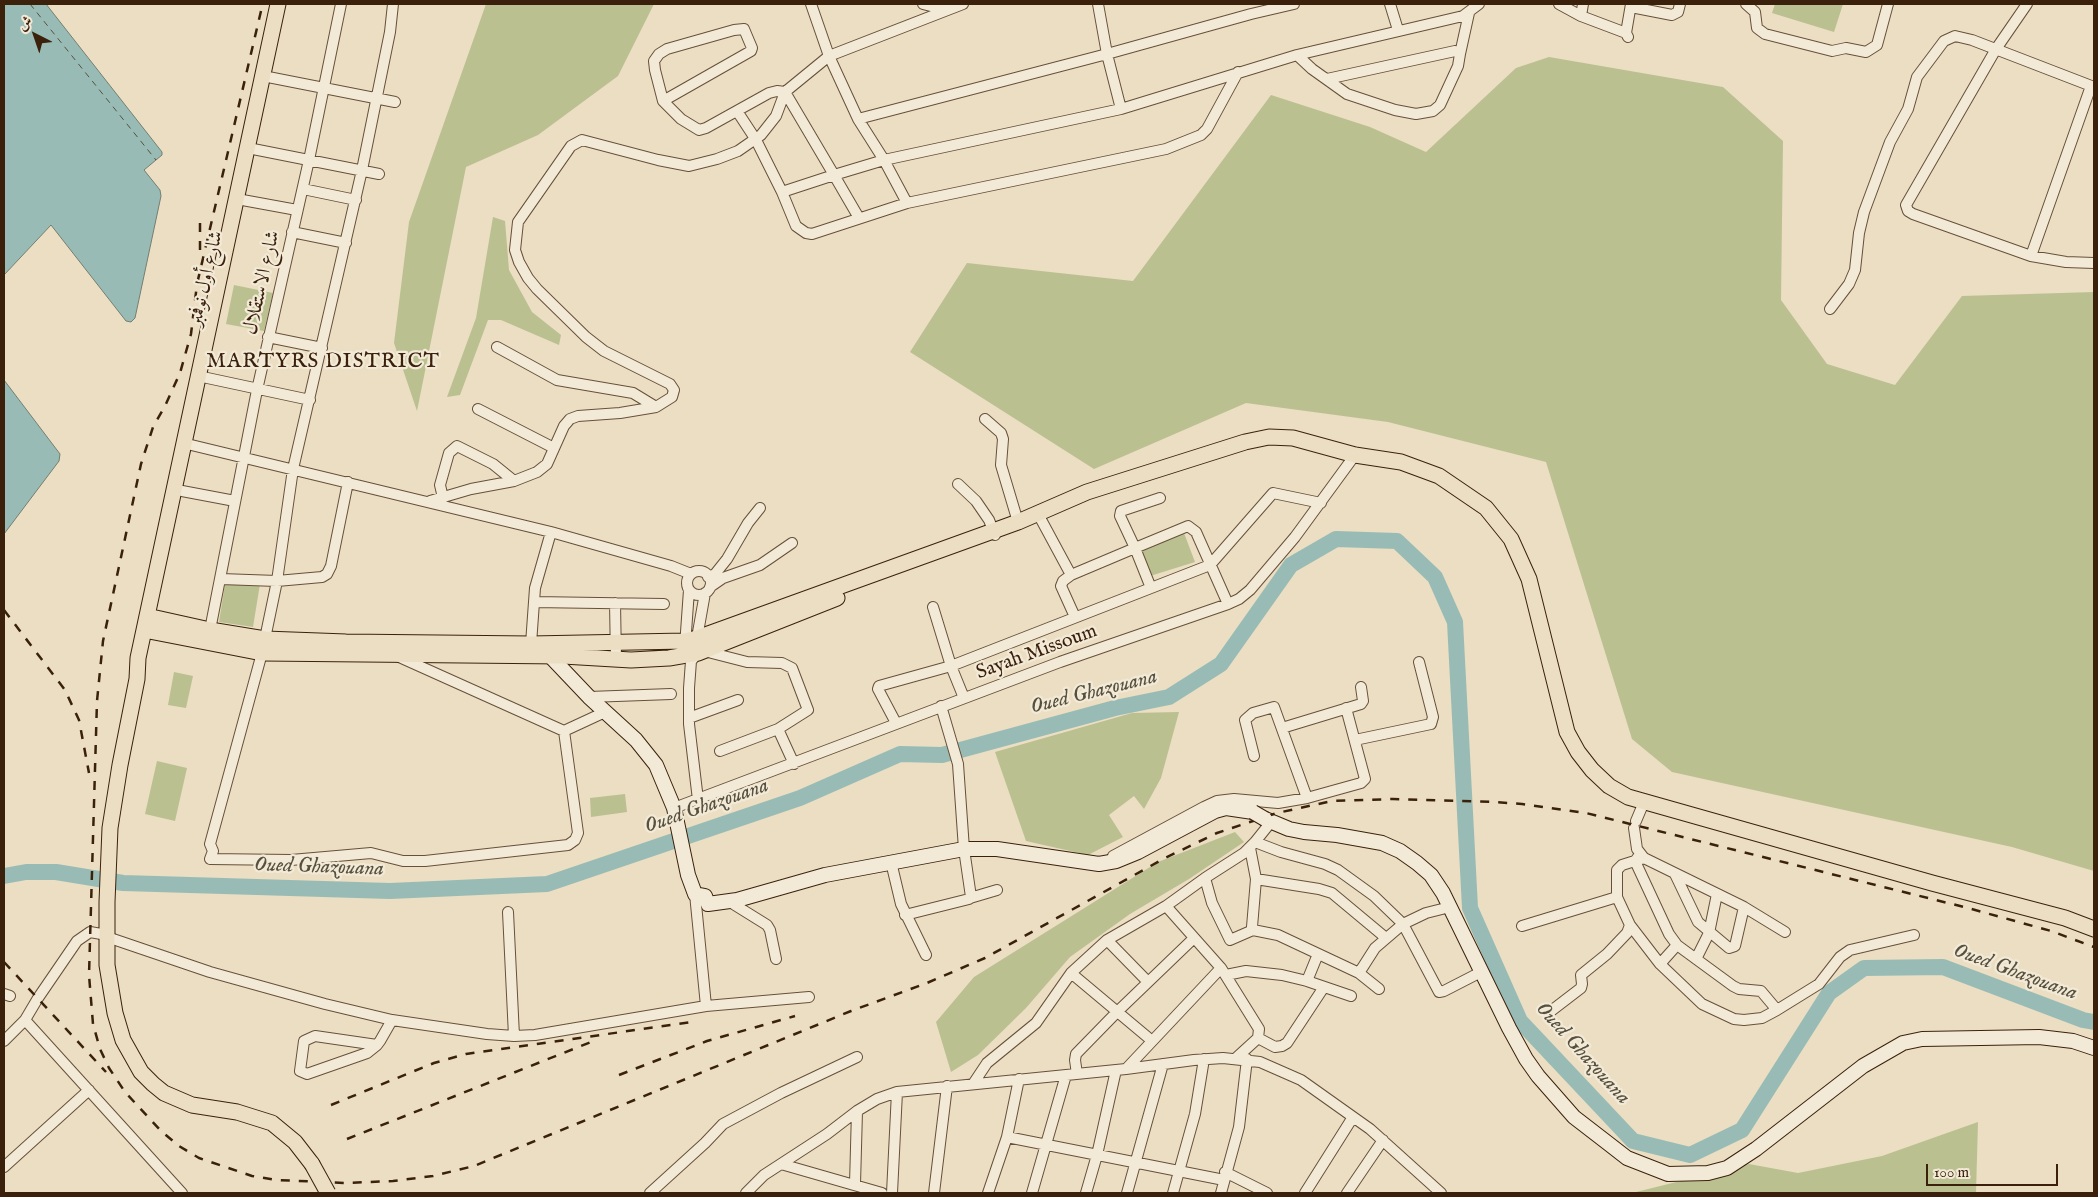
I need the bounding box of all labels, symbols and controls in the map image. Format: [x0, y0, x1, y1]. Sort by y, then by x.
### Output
north arrow [10, 10, 60, 60]
text: ش [14, 12, 36, 35]
street label: شارع أول نوفمبر [184, 229, 230, 329]
street label: شارع الاستقلال [239, 229, 287, 337]
district label: MARTYRS DISTRICT [204, 350, 442, 376]
street label: Sayah Missoum [973, 620, 1101, 686]
water label: Oued Ghazouana [1028, 665, 1160, 721]
water label: Oued Ghazouana [642, 774, 772, 840]
water label: Oued Ghazouana [254, 853, 384, 883]
water label: Oued Ghazouana [1950, 939, 2080, 1007]
water label: Oued Ghazouana [1529, 997, 1635, 1111]
scale bar [1928, 1154, 2060, 1186]
text: 100 m [1934, 1163, 1969, 1182]

